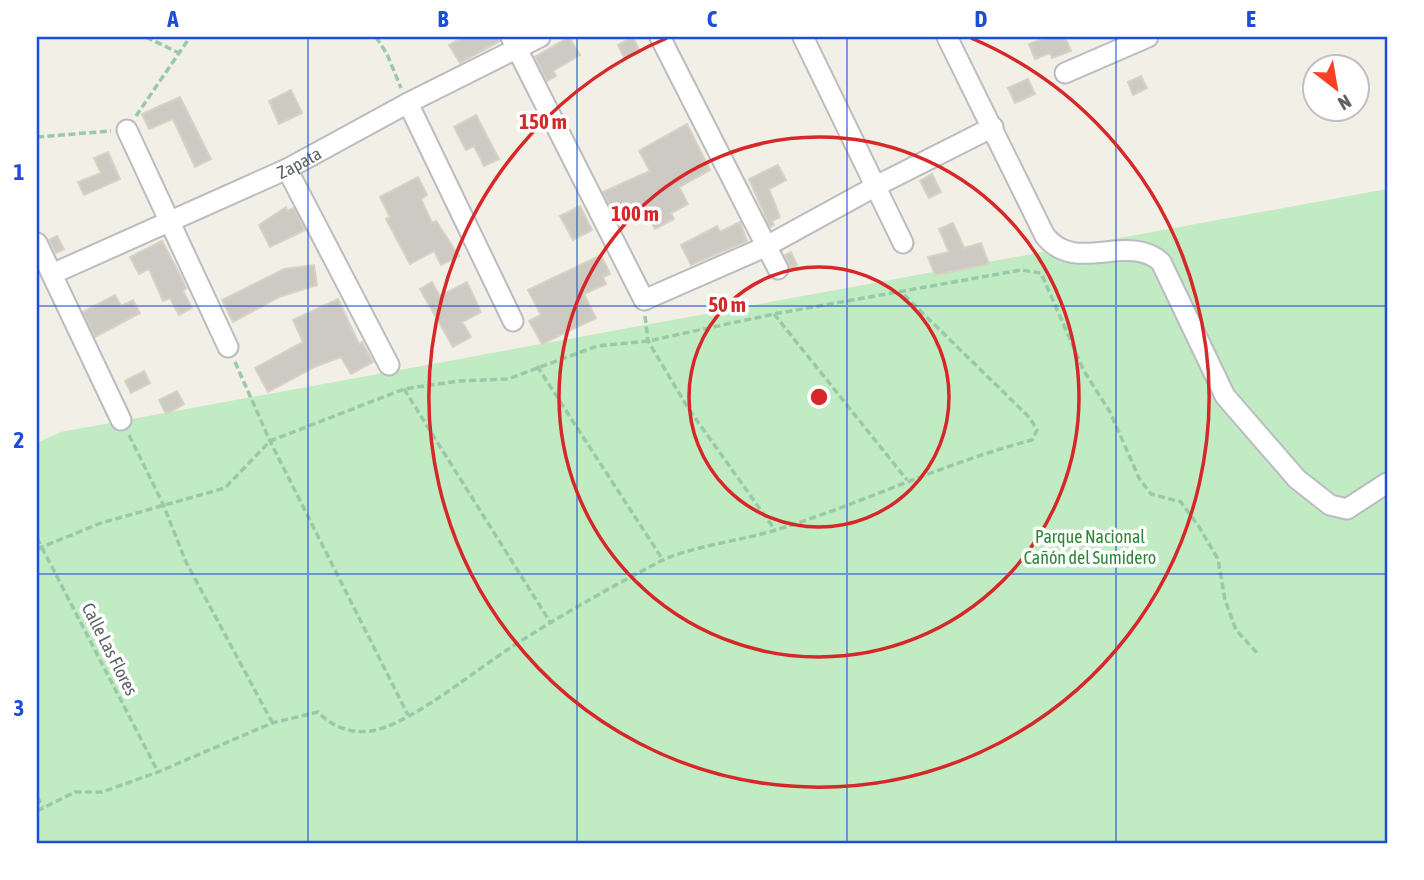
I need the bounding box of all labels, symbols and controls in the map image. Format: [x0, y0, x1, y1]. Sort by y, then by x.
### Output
text: A [166, 6, 179, 32]
text: B [438, 6, 449, 32]
text: C [707, 6, 718, 32]
text: D [975, 6, 988, 32]
text: E [1246, 6, 1256, 32]
north arrow [1302, 52, 1372, 122]
text: N [1334, 90, 1355, 115]
text: 150 m [519, 109, 567, 133]
street label: Zapata [274, 142, 325, 183]
text: 1 [14, 159, 25, 185]
text: 100 m [611, 201, 659, 225]
text: 50 m [708, 292, 746, 316]
centre of rings [807, 385, 831, 409]
text: 2 [14, 427, 24, 453]
park label: Parque Nacional Cañón del Sumidero [1024, 526, 1156, 568]
street label: Calle Las Flores [78, 599, 142, 699]
text: 3 [14, 695, 24, 721]

